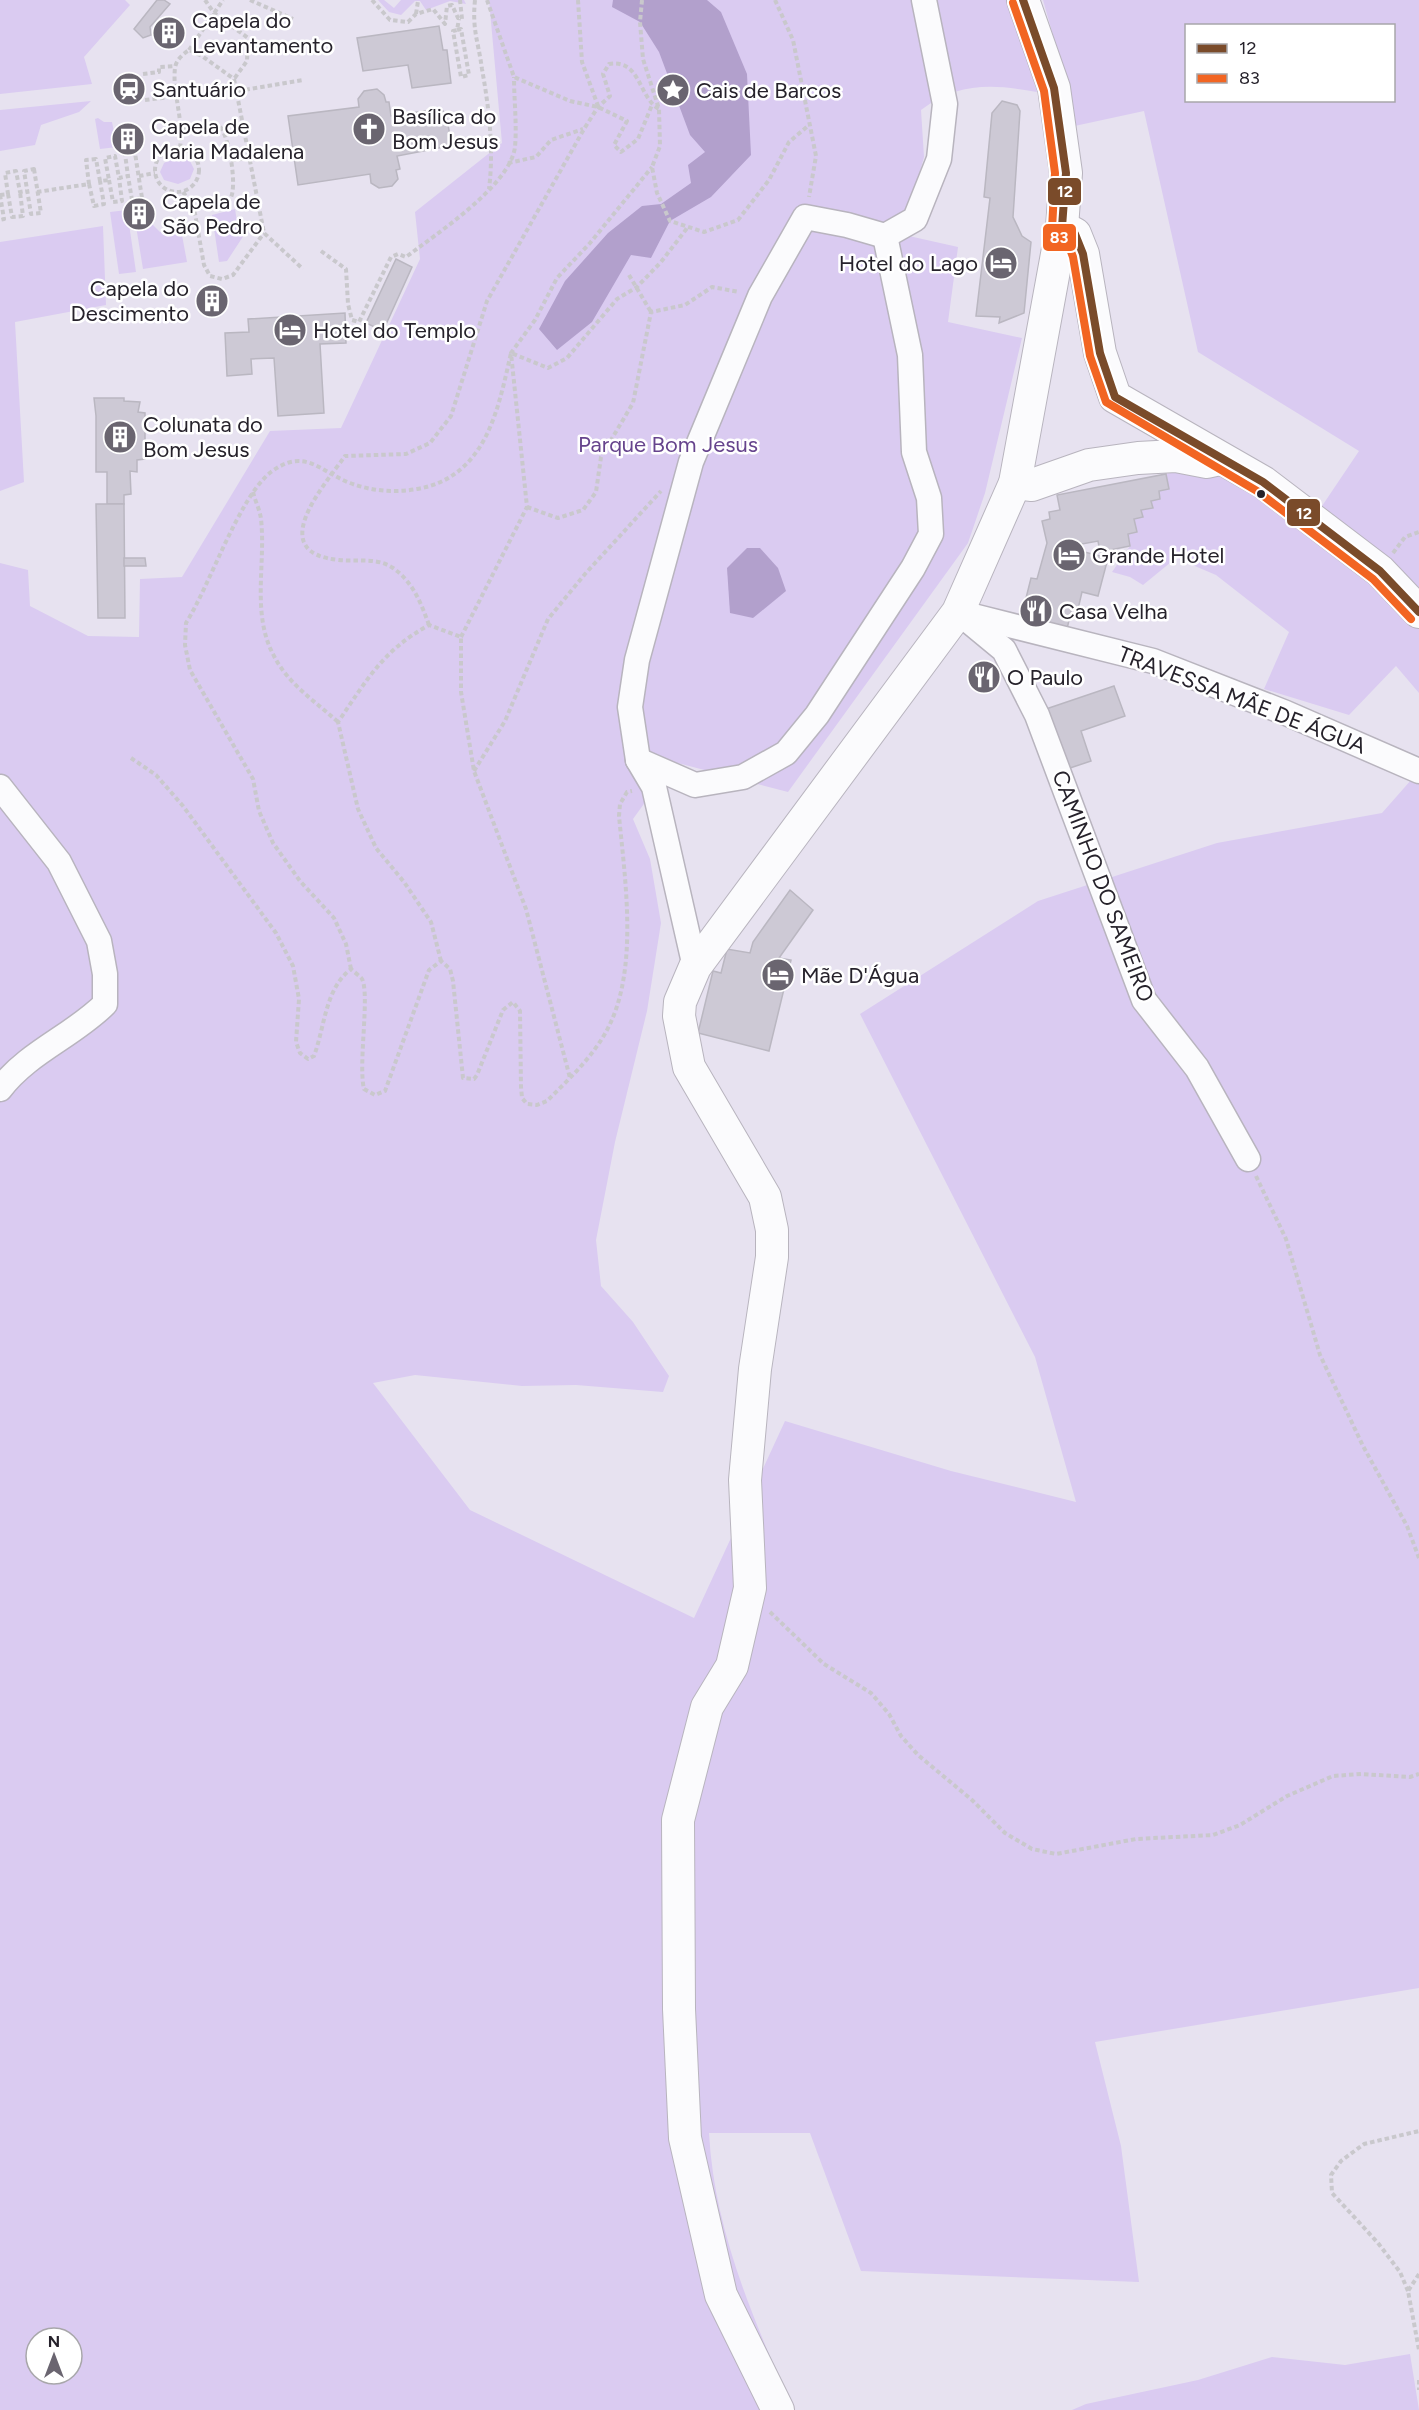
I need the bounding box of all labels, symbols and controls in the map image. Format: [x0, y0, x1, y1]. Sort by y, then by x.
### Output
place label: Capela do Levantamento [192, 7, 333, 59]
building icon: Capela do Levantamento [151, 15, 187, 51]
legend [1185, 24, 1395, 102]
text: 12 [1239, 37, 1257, 59]
text: 83 [1239, 67, 1260, 89]
station icon: Santuário [111, 71, 147, 107]
place icon: Cais de Barcos [655, 72, 691, 108]
place label: Santuário [152, 76, 246, 103]
place label: Cais de Barcos [696, 77, 841, 104]
place label: Basílica do Bom Jesus [392, 103, 498, 155]
church icon: Basílica do Bom Jesus [351, 111, 387, 147]
place label: Capela de Maria Madalena [151, 113, 304, 165]
building icon: Capela de Maria Madalena [110, 121, 146, 157]
line badge: 12 [1047, 177, 1082, 206]
text: 12 [1057, 182, 1073, 201]
place label: Capela de São Pedro [162, 188, 263, 240]
building icon: Capela de São Pedro [121, 196, 157, 232]
line badge: 83 [1042, 223, 1077, 252]
text: 83 [1050, 228, 1068, 247]
hotel icon: Hotel do Lago [983, 245, 1019, 281]
place label: Hotel do Lago [839, 250, 978, 277]
place label: Capela do Descimento [71, 275, 189, 327]
building icon: Capela do Descimento [194, 283, 230, 319]
hotel icon: Hotel do Templo [272, 312, 308, 348]
place label: Hotel do Templo [313, 317, 476, 344]
place label: Colunata do Bom Jesus [143, 411, 263, 463]
building icon: Colunata do Bom Jesus [102, 419, 138, 455]
park label: Parque Bom Jesus [578, 431, 758, 458]
unlabelled marker [1255, 488, 1267, 500]
line badge: 12 [1286, 498, 1321, 527]
text: 12 [1296, 504, 1312, 523]
hotel icon: Grande Hotel [1051, 537, 1087, 573]
place label: Grande Hotel [1092, 542, 1224, 569]
restaurant icon: Casa Velha [1018, 593, 1054, 629]
place label: Casa Velha [1059, 598, 1168, 625]
street label: TRAVESSA MÃE DE ÁGUA [1114, 640, 1370, 760]
restaurant icon: O Paulo [966, 659, 1002, 695]
place label: O Paulo [1007, 664, 1083, 691]
street label: CAMINHO DO SAMEIRO [1046, 766, 1160, 1006]
hotel icon: Mãe D'Água [760, 957, 796, 993]
place label: Mãe D'Água [801, 962, 919, 989]
north arrow [24, 2326, 84, 2386]
text: N [48, 2332, 60, 2351]

